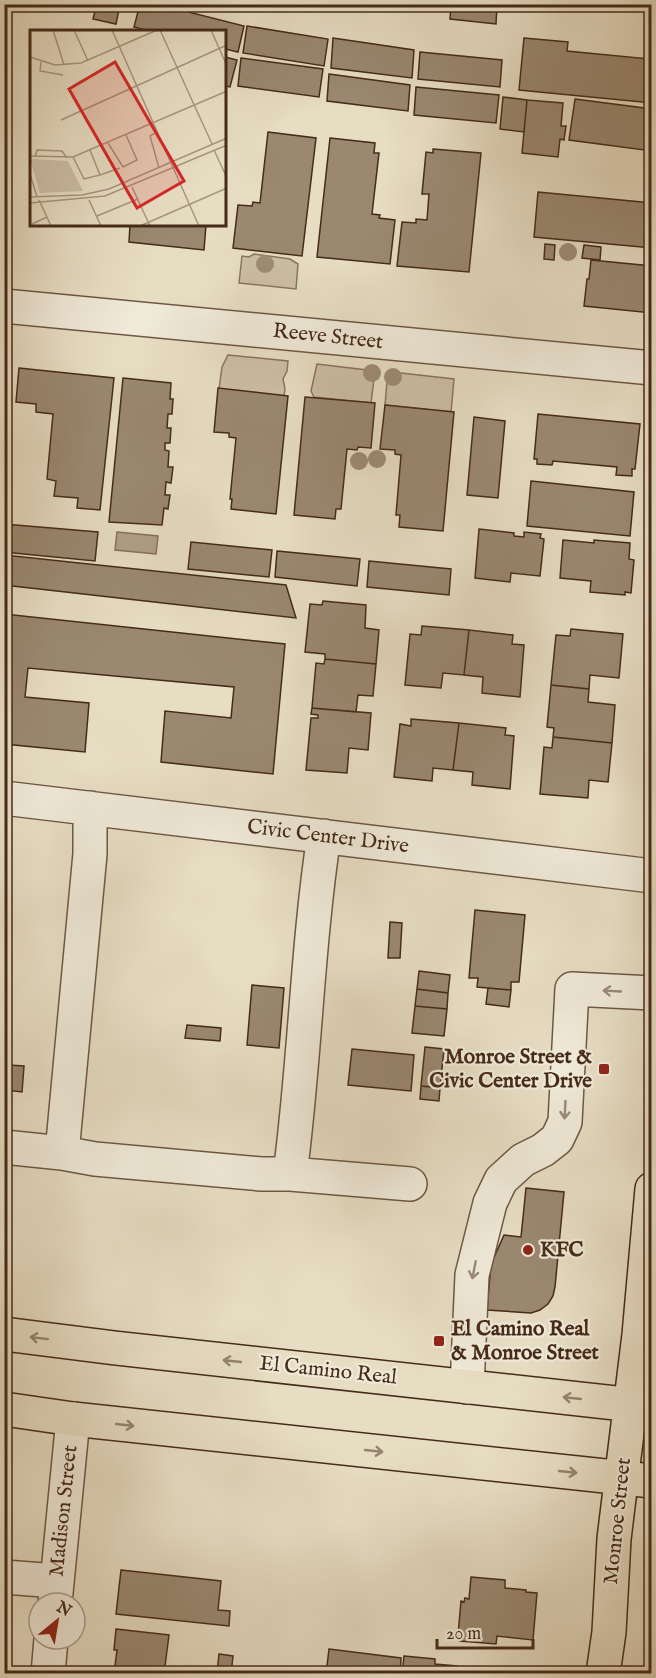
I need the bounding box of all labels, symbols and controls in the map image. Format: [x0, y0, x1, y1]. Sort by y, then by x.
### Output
inset map [30, 30, 226, 226]
street label: Reeve Street [272, 318, 384, 356]
street label: Civic Center Drive [246, 814, 411, 860]
one-way arrow [602, 985, 622, 996]
place label: Monroe Street & Civic Center Drive [429, 1044, 592, 1095]
marker: Monroe Street & Civic Center Drive [597, 1062, 611, 1076]
one-way arrow [560, 1099, 571, 1119]
place label: KFC [540, 1237, 584, 1264]
marker: KFC [521, 1243, 535, 1257]
one-way arrow [468, 1260, 479, 1279]
place label: El Camino Real & Monroe Street [451, 1316, 600, 1367]
one-way arrow [29, 1332, 49, 1343]
marker: El Camino Real & Monroe Street [432, 1334, 446, 1348]
street label: El Camino Real [258, 1350, 398, 1392]
one-way arrow [223, 1355, 243, 1366]
one-way arrow [563, 1392, 583, 1403]
one-way arrow [114, 1419, 134, 1430]
street label: Madison Street [44, 1444, 84, 1578]
one-way arrow [364, 1446, 384, 1457]
street label: Monroe Street [598, 1456, 638, 1586]
one-way arrow [558, 1467, 578, 1478]
north arrow [27, 1591, 87, 1651]
text: N [52, 1597, 75, 1622]
scale bar [437, 1612, 533, 1650]
text: 20 m [446, 1623, 481, 1646]

